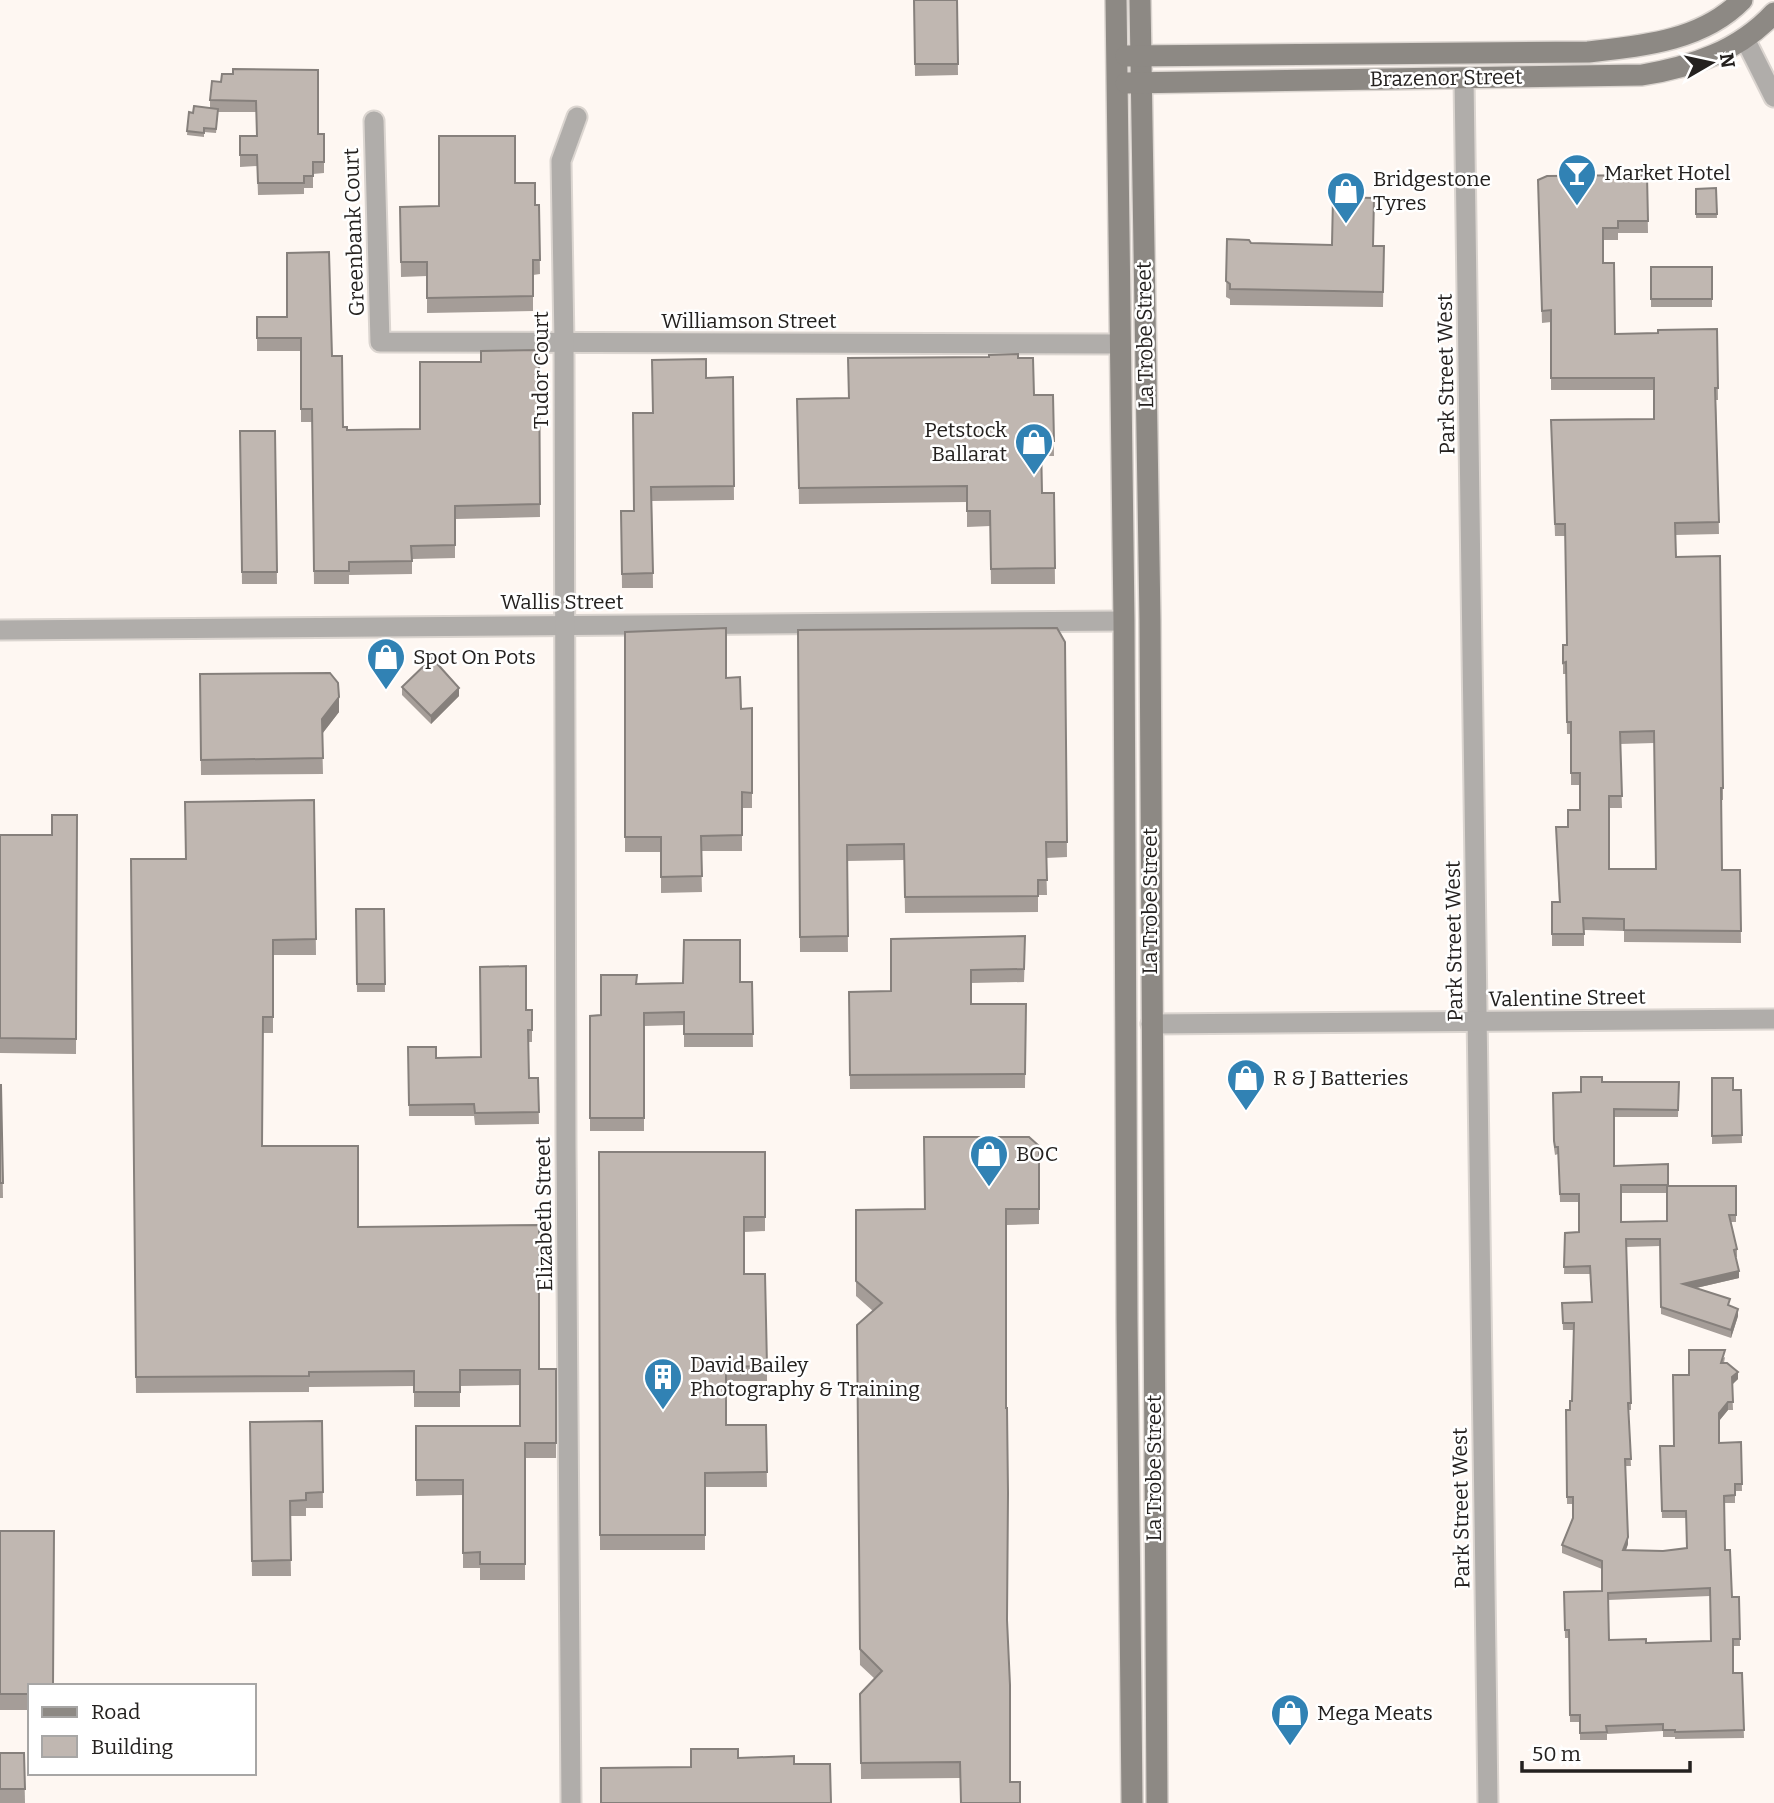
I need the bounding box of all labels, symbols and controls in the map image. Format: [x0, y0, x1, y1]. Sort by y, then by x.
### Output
north arrow [1676, 28, 1746, 98]
text: N [1715, 51, 1740, 70]
street label: Brazenor Street [1369, 64, 1523, 92]
street label: Greenbank Court [338, 147, 370, 317]
bar icon: Market Hotel [1556, 152, 1598, 207]
place label: Market Hotel [1604, 160, 1731, 186]
place label: Bridgestone Tyres [1373, 166, 1491, 216]
shop icon: Bridgestone Tyres [1325, 170, 1367, 225]
street label: La Trobe Street [1131, 261, 1159, 409]
street label: Park Street West [1432, 293, 1460, 455]
street label: Williamson Street [661, 308, 837, 334]
street label: Tudor Court [528, 311, 554, 429]
place label: Petstock Ballarat [924, 417, 1007, 467]
shop icon: Petstock Ballarat [1013, 421, 1055, 476]
street label: Wallis Street [500, 589, 624, 615]
shop icon: Spot On Pots [365, 636, 407, 691]
place label: Spot On Pots [413, 644, 536, 670]
street label: La Trobe Street [1137, 827, 1163, 974]
street label: Park Street West [1440, 860, 1468, 1022]
street label: Valentine Street [1488, 984, 1646, 1012]
shop icon: R & J Batteries [1225, 1057, 1267, 1112]
place label: R & J Batteries [1273, 1065, 1409, 1091]
shop icon: BOC [968, 1133, 1010, 1188]
street label: Elizabeth Street [530, 1136, 558, 1291]
place label: BOC [1016, 1141, 1058, 1167]
place label: David Bailey Photography & Training [690, 1352, 920, 1402]
building icon: David Bailey Photography & Training [642, 1356, 684, 1411]
street label: La Trobe Street [1141, 1394, 1167, 1541]
street label: Park Street West [1447, 1427, 1475, 1589]
legend [28, 1684, 256, 1775]
shop icon: Mega Meats [1269, 1692, 1311, 1747]
text: Road [91, 1699, 140, 1725]
place label: Mega Meats [1317, 1700, 1433, 1726]
scale bar [1522, 1730, 1690, 1774]
text: Building [91, 1734, 174, 1760]
text: 50 m [1532, 1741, 1581, 1767]

